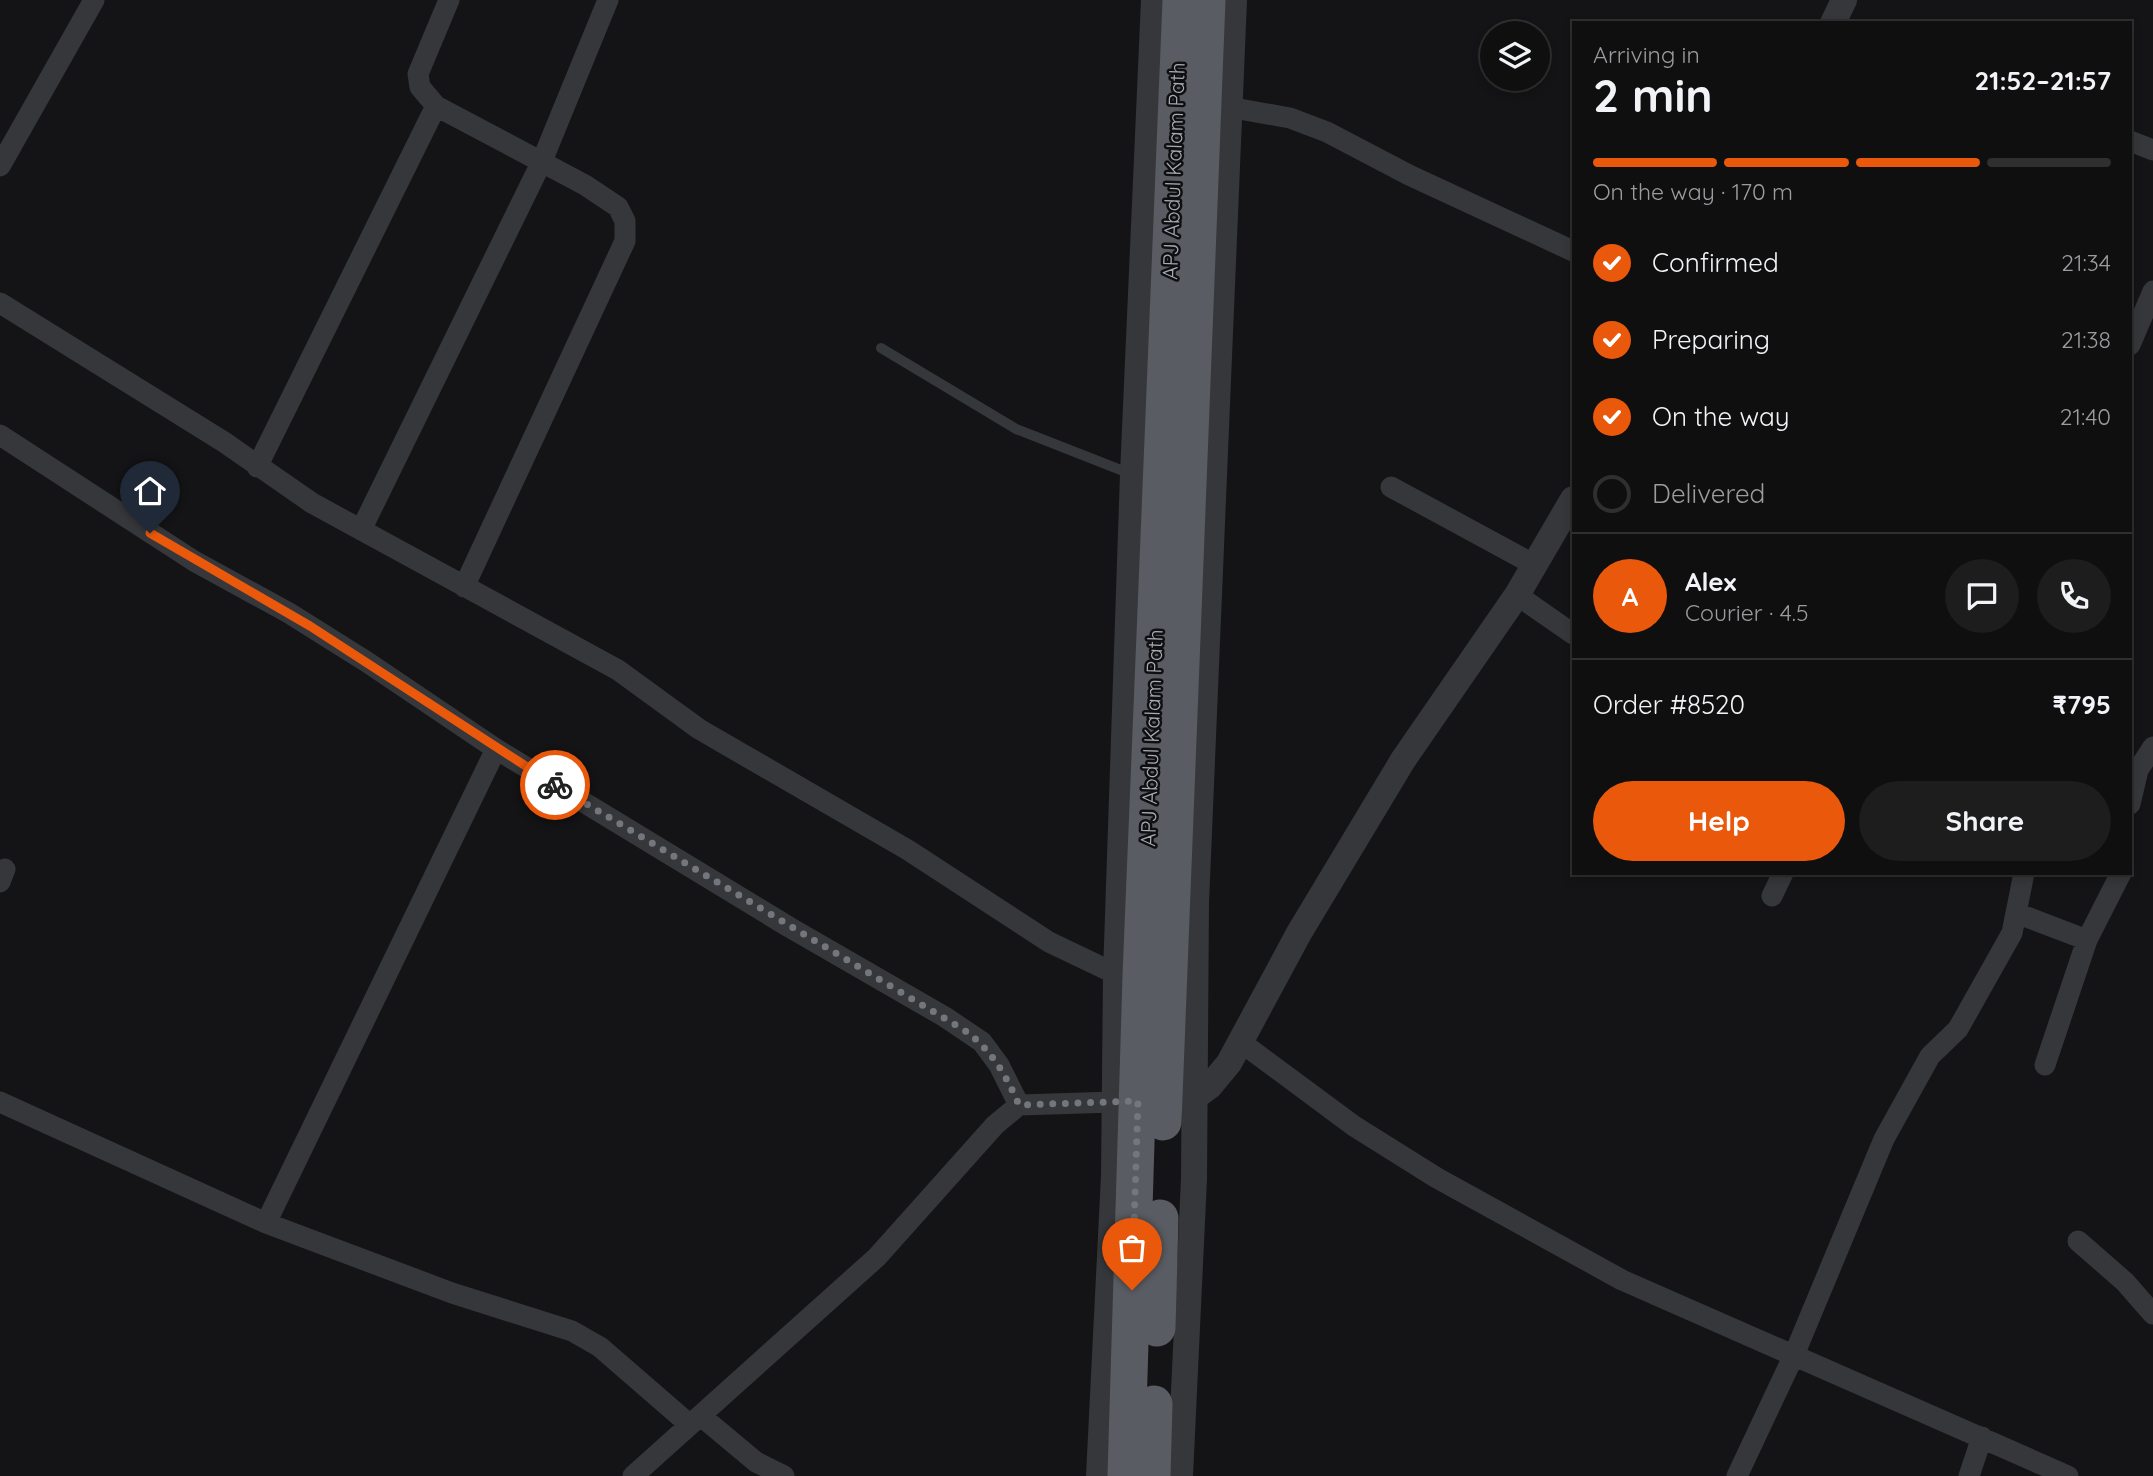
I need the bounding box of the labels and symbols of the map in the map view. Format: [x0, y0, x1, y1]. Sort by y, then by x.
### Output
street label: APJ Abdul Kalam Path [1156, 62, 1190, 280]
pin [120, 461, 180, 533]
street label: APJ Abdul Kalam Path [1134, 629, 1168, 847]
courier [520, 750, 590, 820]
pin [1102, 1218, 1162, 1290]

